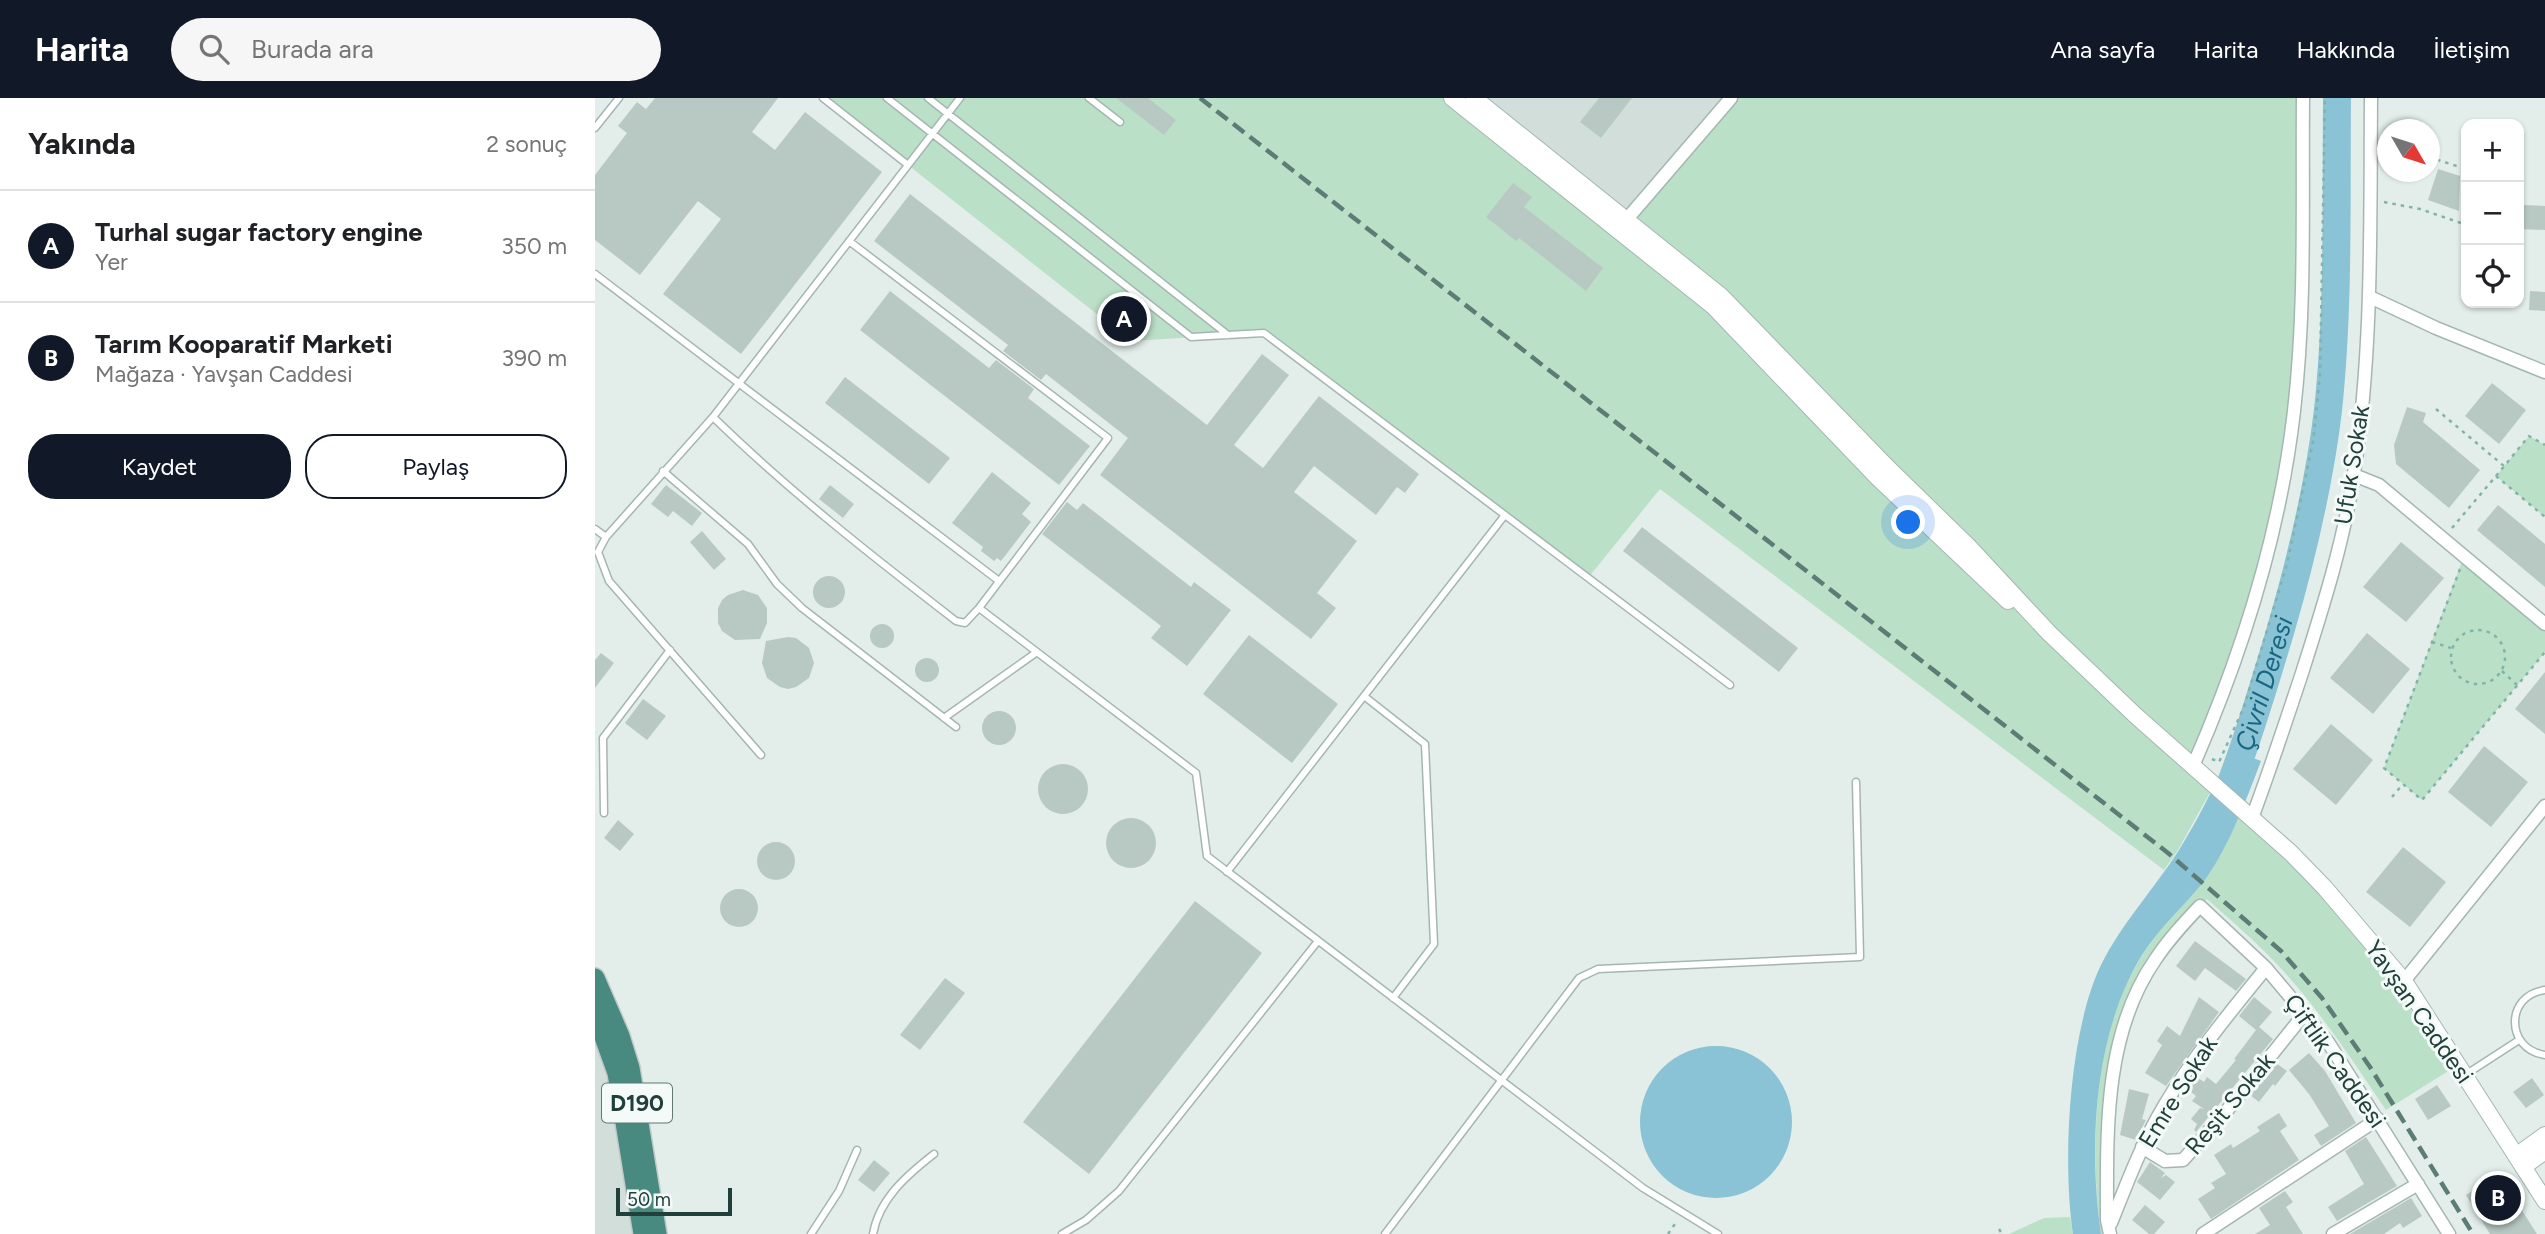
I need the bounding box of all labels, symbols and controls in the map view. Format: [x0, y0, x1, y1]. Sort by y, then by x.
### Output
search box [171, 18, 661, 81]
text: Harita [35, 30, 129, 69]
icon: search [195, 30, 233, 68]
text: Burada ara [251, 33, 374, 65]
text: Ana sayfa [2050, 35, 2155, 64]
text: Harita [2193, 35, 2258, 64]
text: Hakkında [2296, 35, 2395, 64]
text: İletişim [2433, 35, 2510, 64]
north arrow [2377, 119, 2440, 182]
map controls [2461, 119, 2524, 308]
button: + [2461, 119, 2524, 182]
text: Yakında [28, 125, 136, 162]
text: 2 sonuç [486, 130, 567, 158]
button: − [2461, 182, 2524, 245]
text: Turhal sugar factory engine [95, 216, 423, 248]
text: A [43, 232, 59, 260]
text: 350 m [501, 232, 567, 260]
button: locate [2461, 245, 2524, 308]
text: Yer [95, 248, 128, 276]
pin: A [1101, 293, 1147, 345]
text: Tarım Kooparatif Marketi [95, 328, 392, 360]
text: B [44, 344, 58, 372]
text: 390 m [501, 344, 567, 372]
text: Mağaza · Yavşan Caddesi [95, 360, 353, 388]
street label: Ufuk Sokak [2328, 403, 2375, 527]
button: Kaydet [28, 434, 291, 499]
button: Paylaş [305, 434, 567, 499]
your location [1891, 505, 1925, 539]
water label: Çivril Deresi [2228, 612, 2300, 755]
street label: Yavşan Caddesi [2359, 935, 2479, 1089]
street label: Çiftlik Caddesi [2279, 988, 2392, 1133]
street label: Emre Sokak [2132, 1030, 2223, 1153]
street label: Reşit Sokak [2179, 1047, 2281, 1160]
road number: D190 [602, 1084, 672, 1122]
pin: B [2475, 1172, 2521, 1224]
scale bar [616, 1185, 731, 1217]
text: 50 m [627, 1188, 671, 1211]

